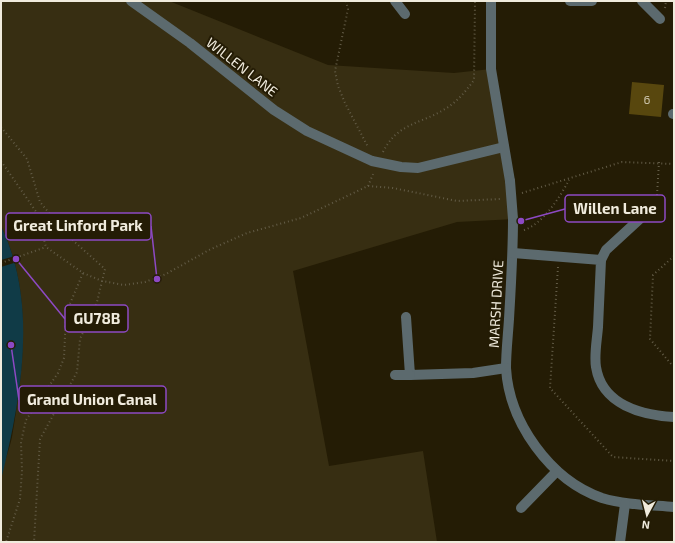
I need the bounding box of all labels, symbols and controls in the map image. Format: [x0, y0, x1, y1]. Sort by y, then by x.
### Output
street label: WILLEN LANE [203, 34, 281, 100]
house number: 6 [644, 92, 651, 106]
callout: Willen Lane [565, 195, 665, 222]
text: Willen Lane [573, 199, 657, 217]
callout: Great Linford Park [6, 213, 151, 240]
text: Great Linford Park [13, 216, 143, 234]
street label: MARSH DRIVE [485, 259, 506, 348]
callout: GU78B [65, 305, 128, 332]
text: GU78B [74, 309, 120, 327]
callout: Grand Union Canal [19, 386, 166, 413]
text: Grand Union Canal [27, 390, 157, 408]
north arrow [627, 495, 667, 535]
text: N [641, 518, 650, 532]

